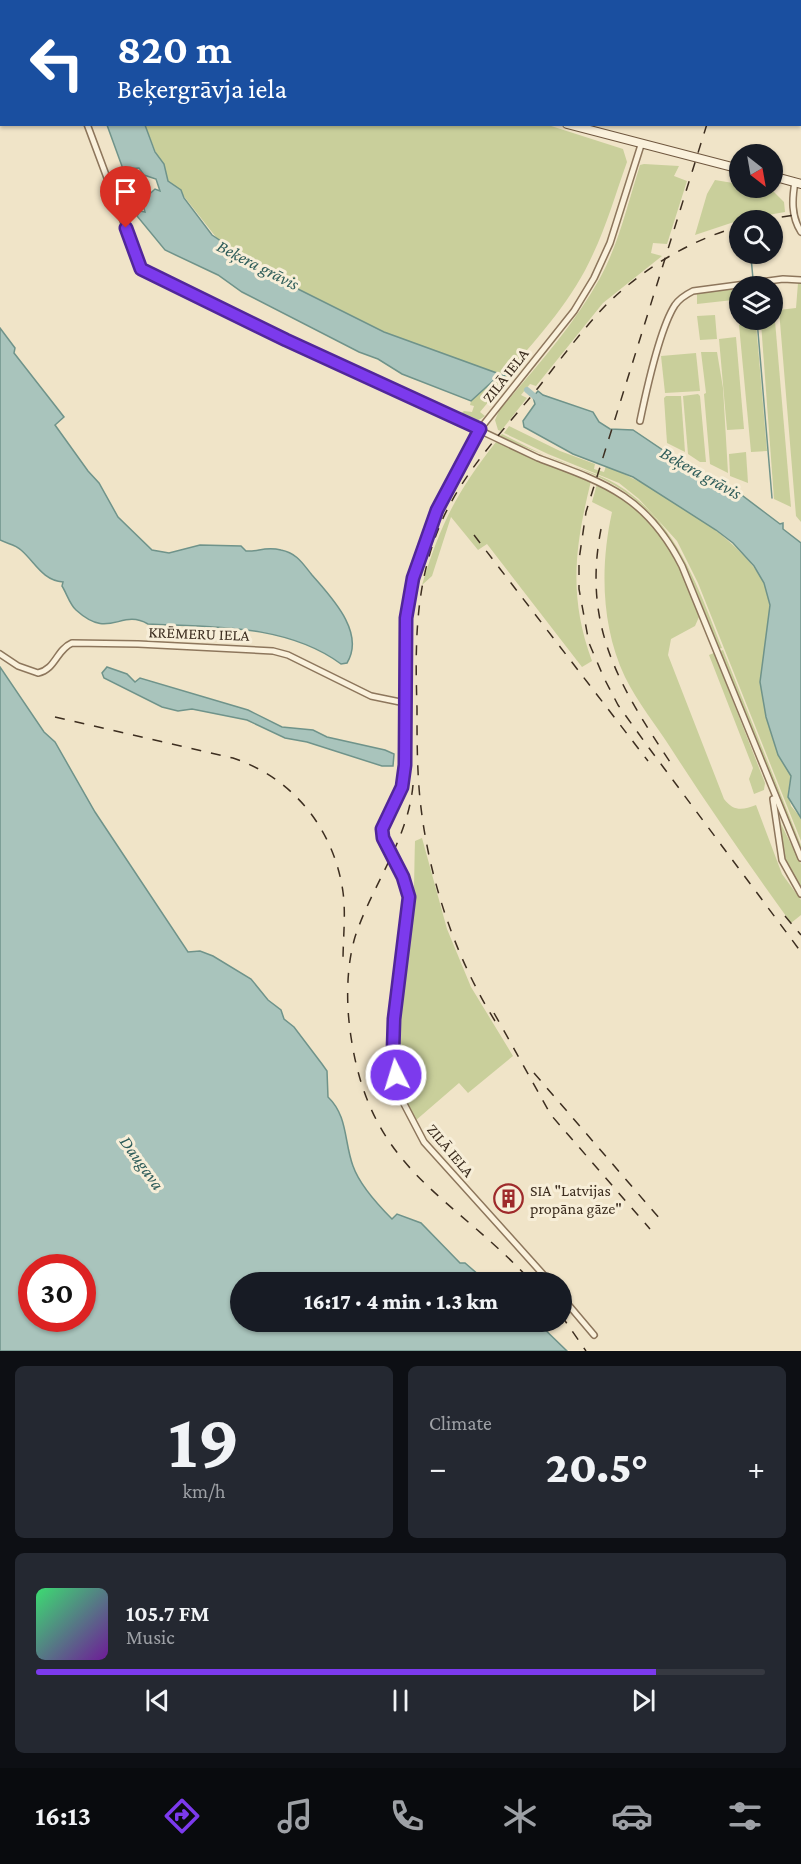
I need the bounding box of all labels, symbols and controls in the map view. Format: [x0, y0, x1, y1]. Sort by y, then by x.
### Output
icon: left [18, 24, 96, 102]
text: 820 m [117, 25, 232, 72]
text: Beķergrāvja iela [117, 74, 287, 104]
north arrow [729, 144, 783, 198]
map controls [729, 144, 783, 330]
pin [100, 166, 151, 228]
icon: arrive [109, 175, 142, 208]
button: search [729, 210, 783, 264]
water label: Beķera grāvis [213, 236, 303, 296]
button: layers [729, 276, 783, 330]
street label: ZILĀ IELA [479, 344, 532, 406]
water label: Beķera grāvis [656, 443, 745, 505]
street label: KRĒMERU IELA [148, 623, 251, 644]
position arrow [364, 1043, 428, 1107]
street label: ZILĀ IELA [424, 1120, 478, 1181]
water label: Daugava [116, 1132, 169, 1194]
place label: SIA "Latvijas propāna gāze" [530, 1182, 622, 1218]
building icon: SIA "Latvijas propāna gāze" [493, 1183, 525, 1215]
speed limit sign: 30 [18, 1254, 96, 1332]
text: 16:17 · 4 min · 1.3 km [304, 1289, 498, 1314]
text: 19 [168, 1397, 240, 1484]
text: Climate [429, 1412, 492, 1434]
text: 20.5° [545, 1442, 649, 1492]
text: − [429, 1449, 446, 1486]
text: + [748, 1449, 765, 1486]
text: km/h [182, 1480, 226, 1502]
text: 105.7 FM [126, 1601, 209, 1626]
text: Music [126, 1626, 175, 1648]
icon: previous [141, 1684, 174, 1717]
icon: pause [384, 1684, 417, 1717]
icon: next [627, 1684, 660, 1717]
icon: directions [161, 1795, 203, 1837]
icon: music [274, 1795, 316, 1837]
icon: phone [386, 1795, 428, 1837]
icon: climate [499, 1795, 541, 1837]
icon: car [611, 1795, 653, 1837]
icon: filters [724, 1795, 766, 1837]
text: 16:13 [35, 1801, 91, 1831]

